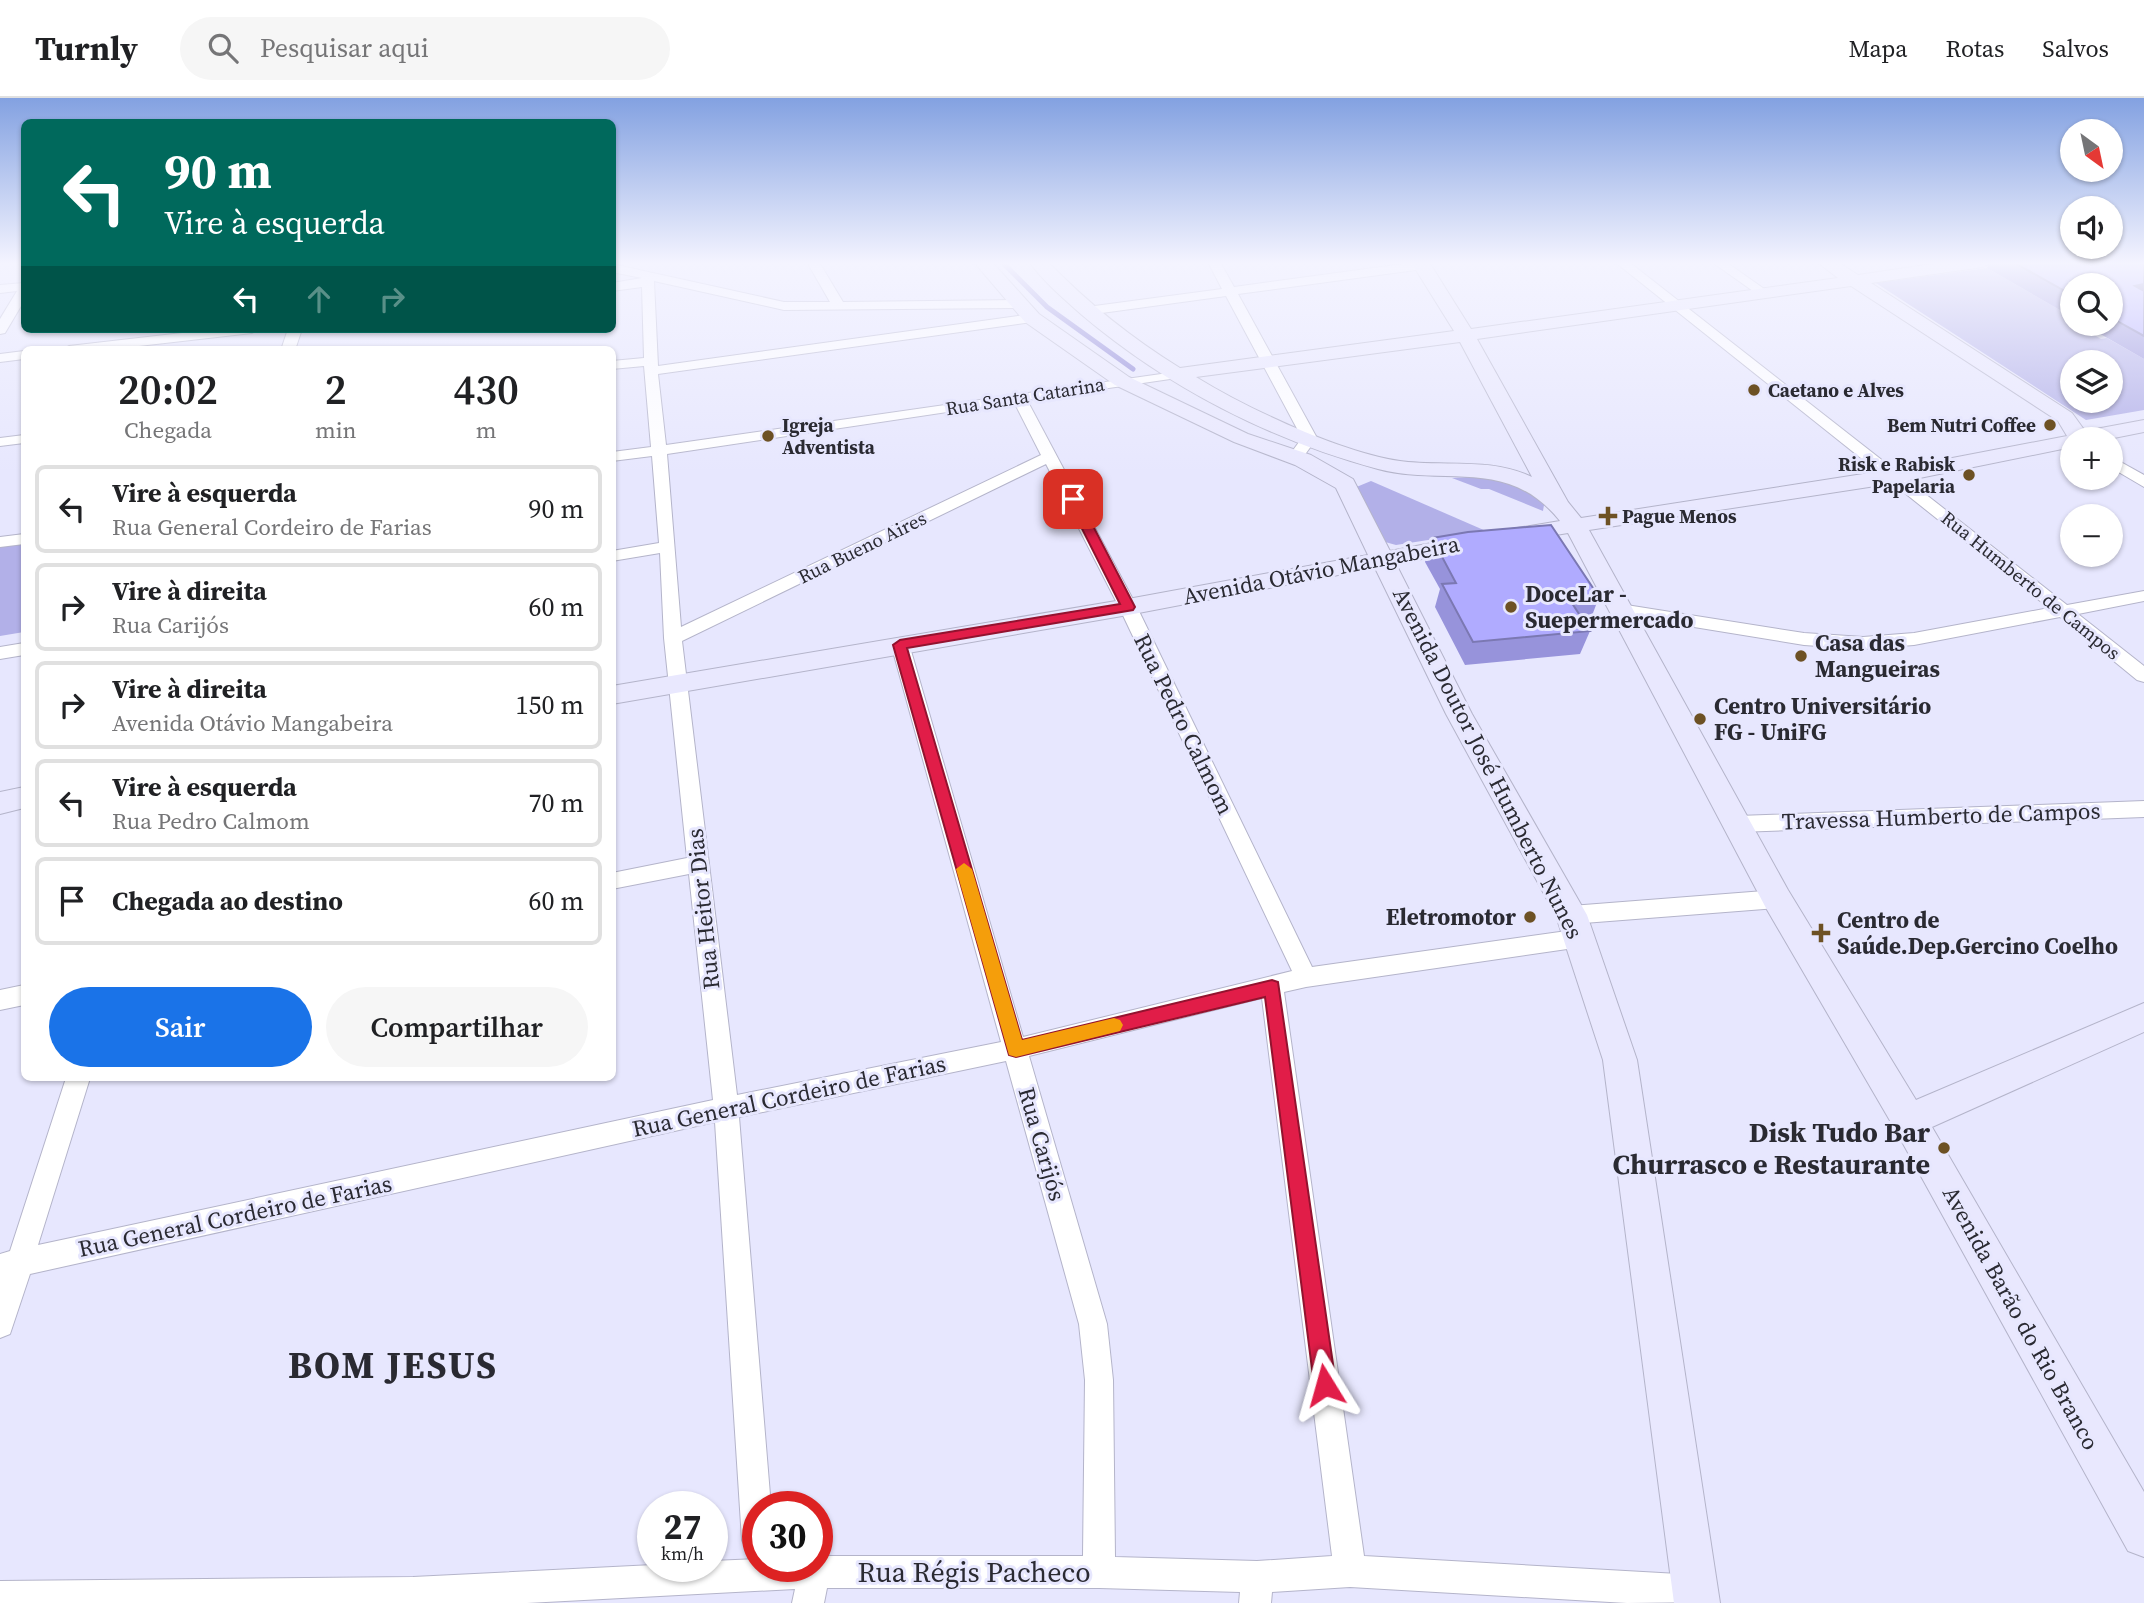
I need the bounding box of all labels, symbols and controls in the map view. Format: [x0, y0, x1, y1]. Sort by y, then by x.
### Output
search box [180, 17, 670, 80]
text: Turnly [35, 26, 138, 71]
icon: search [204, 29, 242, 67]
text: Pesquisar aqui [260, 30, 429, 66]
text: Mapa [1848, 32, 1908, 65]
text: Rotas [1946, 32, 2004, 65]
text: Salvos [2042, 32, 2109, 65]
north arrow [2060, 119, 2123, 182]
map controls [2060, 119, 2123, 567]
text: 90 m [164, 137, 272, 204]
icon: left [49, 147, 140, 238]
button: sound [2060, 196, 2123, 259]
text: Vire à esquerda [164, 201, 385, 245]
button: search [2060, 273, 2123, 336]
icon: left [227, 280, 265, 318]
icon: ahead [300, 280, 338, 318]
icon: right [373, 280, 411, 318]
button: layers [2060, 350, 2123, 413]
text: 20:02 [118, 360, 218, 418]
text: 2 [325, 360, 347, 418]
text: 430 [453, 360, 519, 418]
street label: Rua Santa Catarina [944, 371, 1107, 421]
place label: Caetano e Alves [1768, 377, 1904, 403]
marker: Caetano e Alves [1746, 382, 1762, 398]
place label: Igreja Adventista [782, 412, 876, 460]
place label: Bem Nutri Coffee [1887, 412, 2036, 438]
text: Chegada [124, 414, 212, 446]
text: min [315, 414, 356, 446]
text: m [476, 414, 497, 446]
marker: Bem Nutri Coffee [2042, 417, 2058, 433]
button: + [2060, 427, 2123, 490]
marker: Igreja Adventista [760, 428, 776, 444]
place label: Risk e Rabisk Papelaria [1838, 451, 1956, 499]
marker: Risk e Rabisk Papelaria [1961, 467, 1977, 483]
pin [1043, 469, 1103, 529]
text: Vire à esquerda [112, 475, 297, 511]
icon: arrive [1054, 480, 1092, 518]
icon: left [53, 490, 91, 528]
text: 90 m [529, 491, 584, 527]
place label: Pague Menos [1622, 503, 1737, 529]
button: − [2060, 504, 2123, 567]
street label: Rua Bueno Aires [793, 505, 931, 589]
street label: Rua Humberto de Campos [1936, 505, 2126, 665]
marker: Pague Menos [1600, 508, 1616, 524]
text: Rua General Cordeiro de Farias [112, 511, 432, 543]
street label: Avenida Otávio Mangabeira [1180, 527, 1462, 613]
text: Vire à direita [112, 573, 267, 609]
place label: DoceLar - Suepermercado [1525, 578, 1693, 636]
street label: Avenida Doutor José Humberto Nunes [1385, 582, 1591, 944]
icon: right [53, 588, 91, 626]
text: 60 m [529, 589, 584, 625]
marker: DoceLar - Suepermercado [1503, 599, 1519, 615]
text: Rua Carijós [112, 609, 229, 641]
place label: Casa das Mangueiras [1815, 627, 1940, 685]
street label: Rua Pedro Calmom [1126, 628, 1242, 820]
marker: Casa das Mangueiras [1793, 648, 1809, 664]
text: Vire à direita [112, 671, 267, 707]
icon: right [53, 686, 91, 724]
text: 150 m [516, 687, 584, 723]
place label: Centro Universitário FG - UniFG [1714, 690, 1931, 748]
text: Avenida Otávio Mangabeira [112, 707, 393, 739]
marker: Centro Universitário FG - UniFG [1692, 711, 1708, 727]
text: Vire à esquerda [112, 769, 297, 805]
icon: left [53, 784, 91, 822]
text: 70 m [529, 785, 584, 821]
street label: Travessa Humberto de Campos [1781, 794, 2101, 838]
text: Rua Pedro Calmom [112, 805, 310, 837]
street label: Rua Heitor Dias [679, 827, 727, 991]
icon: arrive [53, 882, 91, 920]
text: Chegada ao destino [112, 883, 343, 919]
text: 60 m [529, 883, 584, 919]
place label: Eletromotor [1386, 901, 1516, 933]
place label: Centro de Saúde.Dep.Gercino Coelho [1837, 904, 2118, 962]
marker: Eletromotor [1522, 909, 1538, 925]
marker: Centro de Saúde.Dep.Gercino Coelho [1811, 923, 1831, 943]
button: Sair [49, 987, 312, 1067]
button: Compartilhar [326, 987, 588, 1067]
street label: Rua General Cordeiro de Farias [629, 1047, 949, 1145]
street label: Rua Carijós [1011, 1083, 1073, 1205]
place label: Disk Tudo Bar Churrasco e Restaurante [1613, 1113, 1930, 1183]
marker: Disk Tudo Bar Churrasco e Restaurante [1936, 1140, 1952, 1156]
street label: Rua General Cordeiro de Farias [75, 1167, 395, 1265]
street label: Avenida Barão do Rio Branco [1935, 1180, 2107, 1456]
district label: BOM JESUS [288, 1340, 498, 1390]
position arrow [1288, 1348, 1362, 1422]
speed limit sign: 30 [742, 1491, 833, 1582]
text: 27 [664, 1503, 701, 1551]
text: km/h [661, 1541, 704, 1566]
street label: Rua Régis Pacheco [857, 1553, 1091, 1591]

